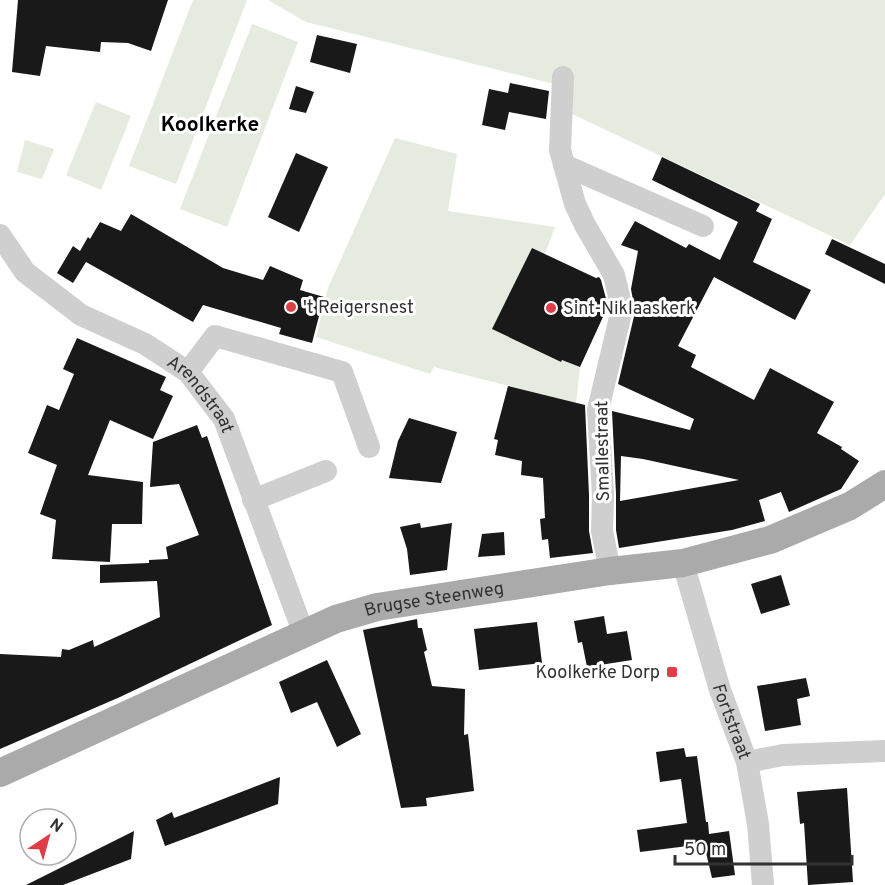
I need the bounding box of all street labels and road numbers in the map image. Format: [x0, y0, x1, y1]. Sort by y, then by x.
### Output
street label: Arendstraat [162, 351, 238, 437]
street label: Smallestraat [591, 400, 616, 502]
street label: Brugse Steenweg [362, 578, 506, 623]
street label: Fortstraat [706, 682, 755, 763]

